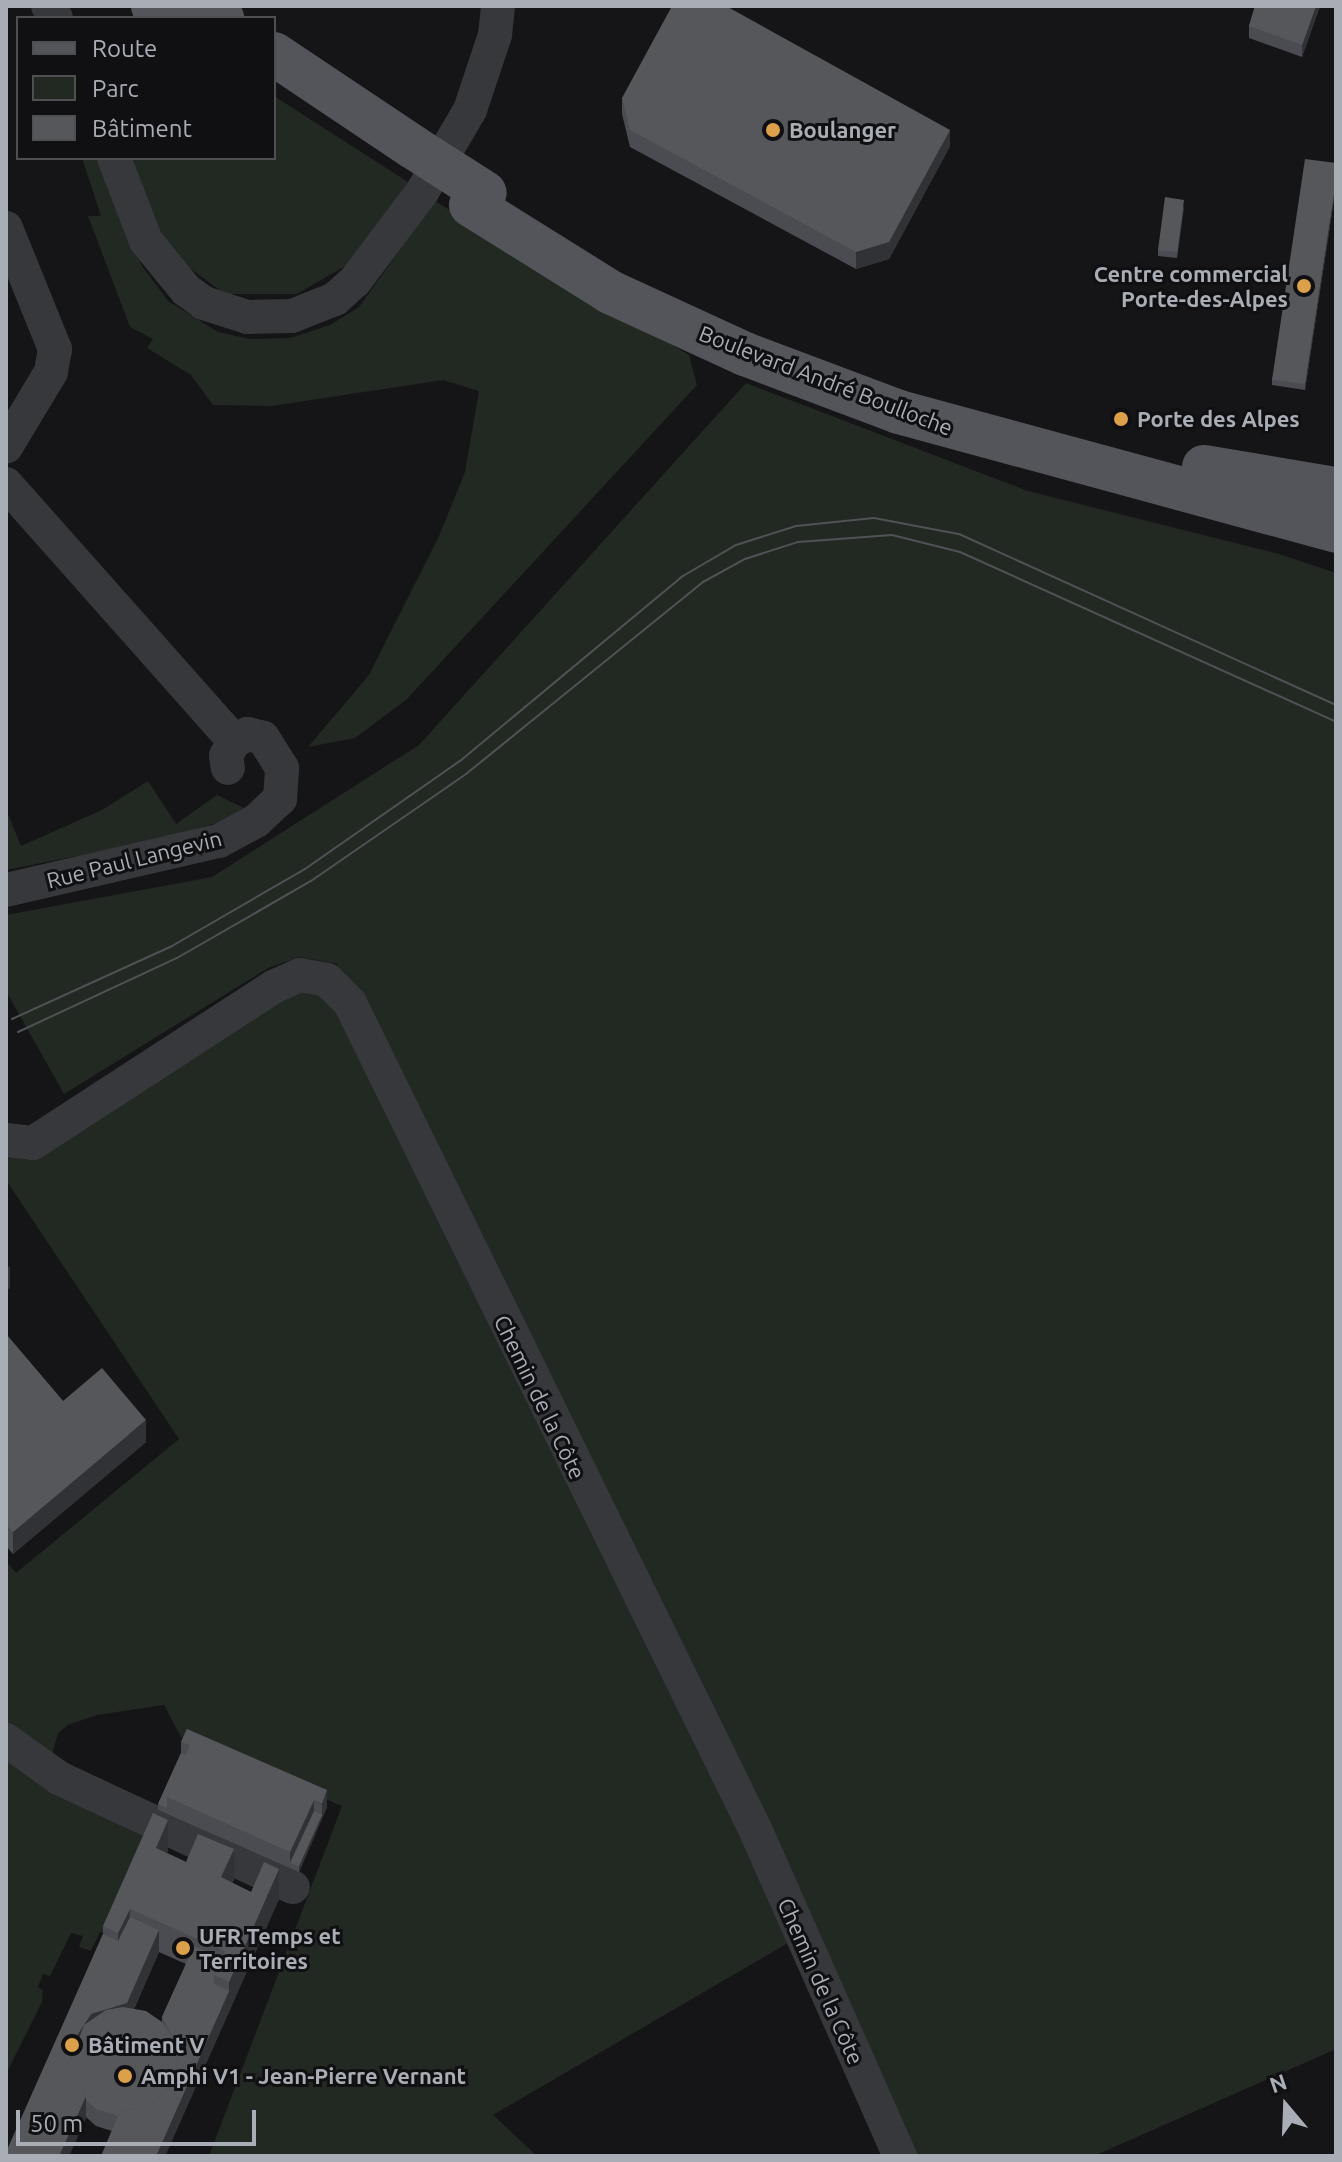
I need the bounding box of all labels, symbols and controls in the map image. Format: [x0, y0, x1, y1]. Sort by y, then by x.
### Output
legend [16, 16, 276, 160]
text: Route [92, 35, 157, 62]
text: Parc [92, 75, 139, 102]
text: Bâtiment [92, 115, 192, 142]
place label: Boulanger [789, 117, 896, 143]
marker: Boulanger [764, 121, 782, 139]
place label: Centre commercial Porte-des-Alpes [1094, 260, 1288, 312]
marker: Centre commercial Porte-des-Alpes [1295, 277, 1313, 295]
street label: Boulevard André Boulloche [695, 319, 957, 441]
place label: Porte des Alpes [1137, 406, 1300, 432]
marker: Porte des Alpes [1112, 410, 1130, 428]
street label: Rue Paul Langevin [44, 824, 224, 894]
street label: Chemin de la Côte [489, 1311, 591, 1483]
street label: Chemin de la Côte [772, 1894, 870, 2068]
place label: UFR Temps et Territoires [199, 1922, 341, 1974]
marker: UFR Temps et Territoires [174, 1939, 192, 1957]
place label: Bâtiment V [88, 2032, 205, 2058]
marker: Bâtiment V [63, 2036, 81, 2054]
place label: Amphi V1 - Jean-Pierre Vernant [141, 2063, 466, 2089]
north arrow [1246, 2066, 1326, 2146]
marker: Amphi V1 - Jean-Pierre Vernant [116, 2067, 134, 2085]
text: N [1266, 2068, 1290, 2097]
scale bar [20, 2094, 260, 2144]
text: 50 m [30, 2110, 83, 2137]

